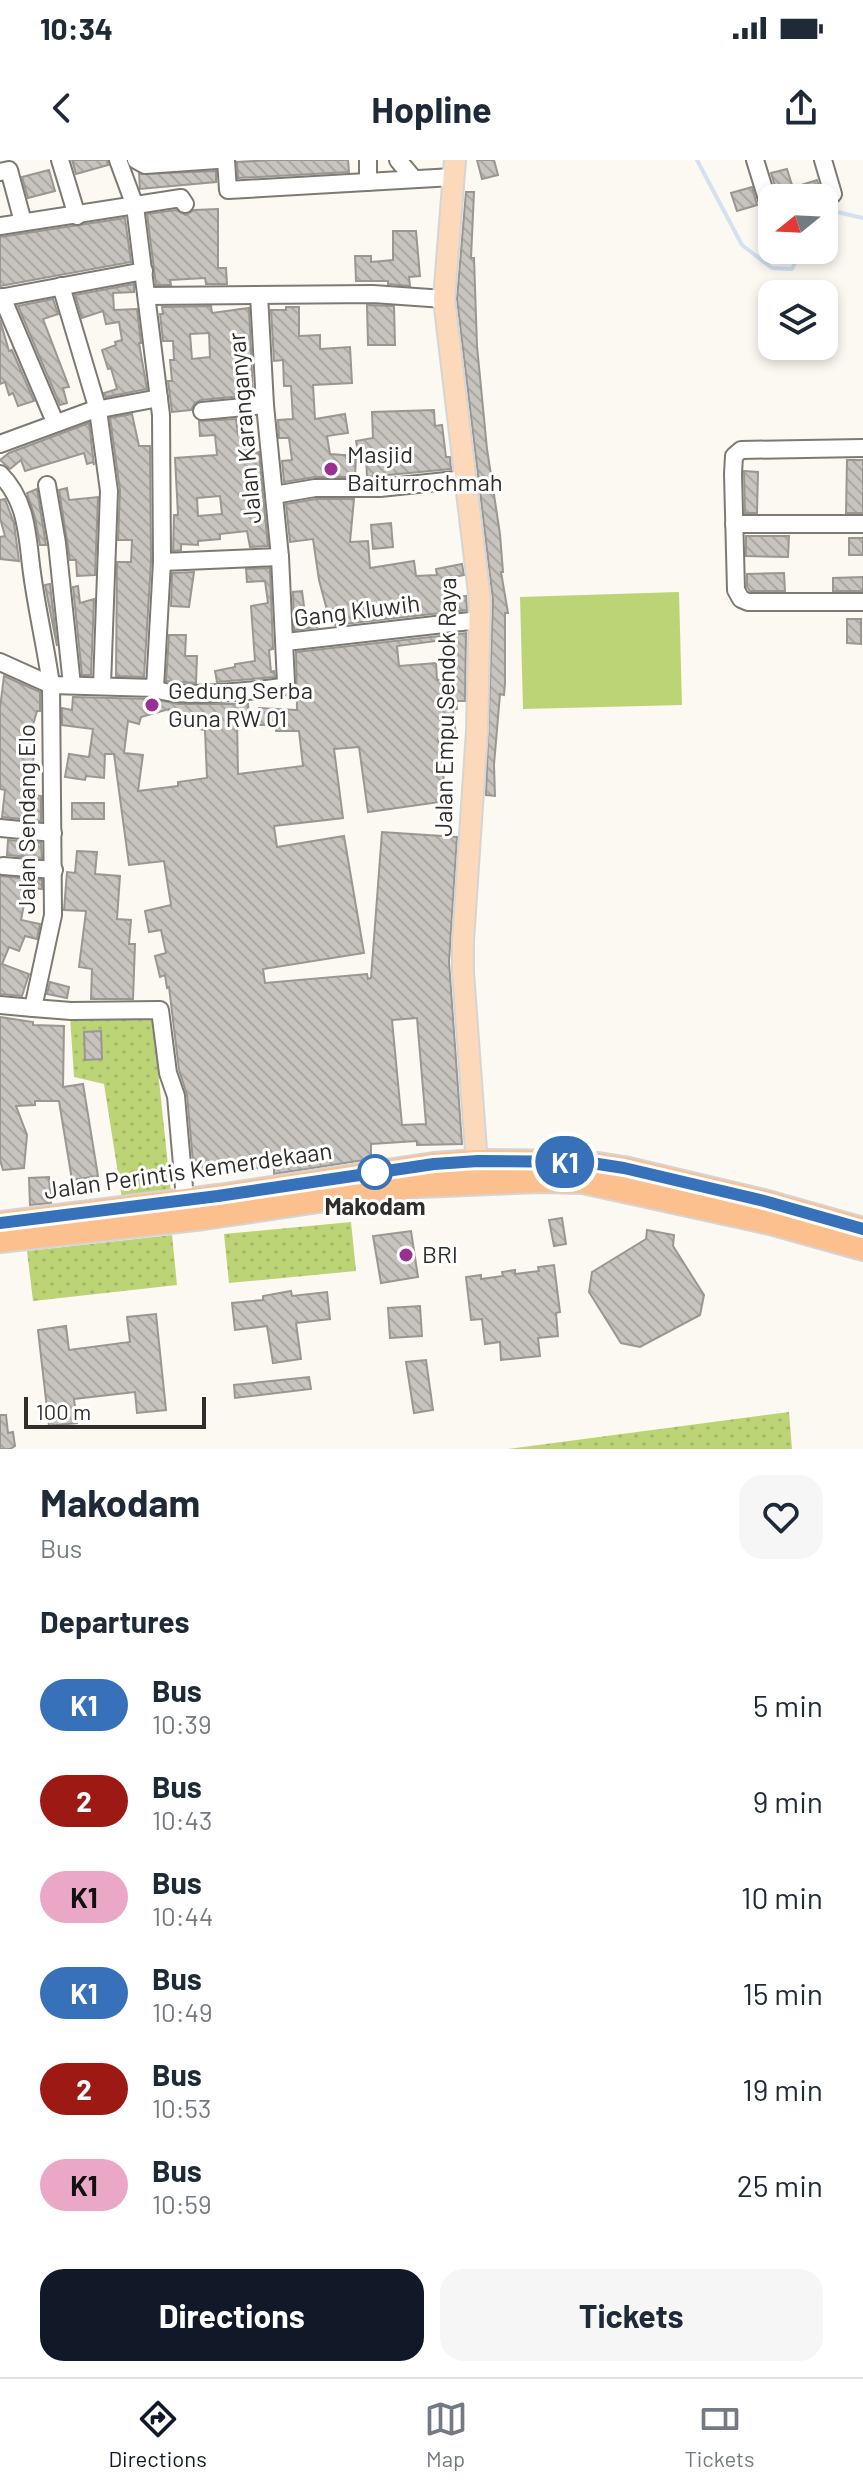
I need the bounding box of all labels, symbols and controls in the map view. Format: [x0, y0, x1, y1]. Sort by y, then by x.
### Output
text: 10:34 [40, 10, 113, 46]
icon: back [40, 86, 84, 130]
icon: share [779, 86, 823, 130]
text: Hopline [371, 87, 492, 130]
north arrow [758, 184, 838, 264]
map controls [758, 184, 838, 360]
button: layers [758, 280, 838, 360]
street label: Jalan Karanganyar [221, 331, 266, 525]
place label: Masjid Baiturrochmah [347, 439, 503, 496]
marker: Masjid Baiturrochmah [322, 460, 340, 478]
street label: Jalan Empu Sendok Raya [428, 577, 461, 837]
street label: Gang Kluwih [292, 587, 422, 632]
place label: Gedung Serba Guna RW 01 [168, 675, 313, 732]
marker: Gedung Serba Guna RW 01 [143, 696, 161, 714]
street label: Jalan Sendang Elo [11, 724, 40, 914]
street label: Jalan Perintis Kemerdekaan [42, 1135, 334, 1204]
line badge: K1 [529, 1136, 601, 1188]
text: K1 [551, 1145, 579, 1179]
marker: Makodam [358, 1155, 392, 1189]
place label: Makodam [324, 1191, 426, 1220]
place label: BRI [422, 1239, 458, 1268]
marker: BRI [397, 1246, 415, 1264]
scale bar [24, 1393, 206, 1429]
text: 100 m [36, 1398, 91, 1424]
button: heart [739, 1475, 823, 1559]
text: Makodam [40, 1479, 200, 1525]
text: Bus [40, 1532, 82, 1563]
text: Departures [40, 1603, 190, 1639]
text: Bus [152, 1672, 202, 1708]
text: 5 min [753, 1687, 823, 1723]
text: K1 [70, 1688, 98, 1722]
text: 10:39 [152, 1708, 212, 1739]
text: Bus [152, 1768, 202, 1804]
text: 9 min [753, 1783, 823, 1819]
text: 2 [76, 1784, 92, 1818]
text: 10:43 [152, 1804, 212, 1835]
text: Bus [152, 1864, 202, 1900]
text: 10 min [741, 1879, 823, 1915]
text: K1 [70, 1880, 98, 1914]
text: 10:44 [152, 1900, 213, 1931]
text: Bus [152, 1960, 202, 1996]
text: 15 min [742, 1975, 823, 2011]
text: K1 [70, 1976, 98, 2010]
text: 10:49 [152, 1996, 212, 2027]
text: Bus [152, 2056, 202, 2092]
text: 19 min [742, 2071, 823, 2107]
text: 2 [76, 2072, 92, 2106]
text: 10:53 [152, 2092, 211, 2123]
text: Bus [152, 2152, 202, 2188]
text: 25 min [737, 2167, 823, 2203]
text: K1 [70, 2168, 98, 2202]
text: 10:59 [152, 2188, 212, 2219]
button: Directions [40, 2269, 424, 2361]
button: Tickets [440, 2269, 823, 2361]
tab: Directions [108, 2397, 207, 2471]
tab: Map [424, 2397, 468, 2471]
tab: Tickets [685, 2397, 755, 2471]

